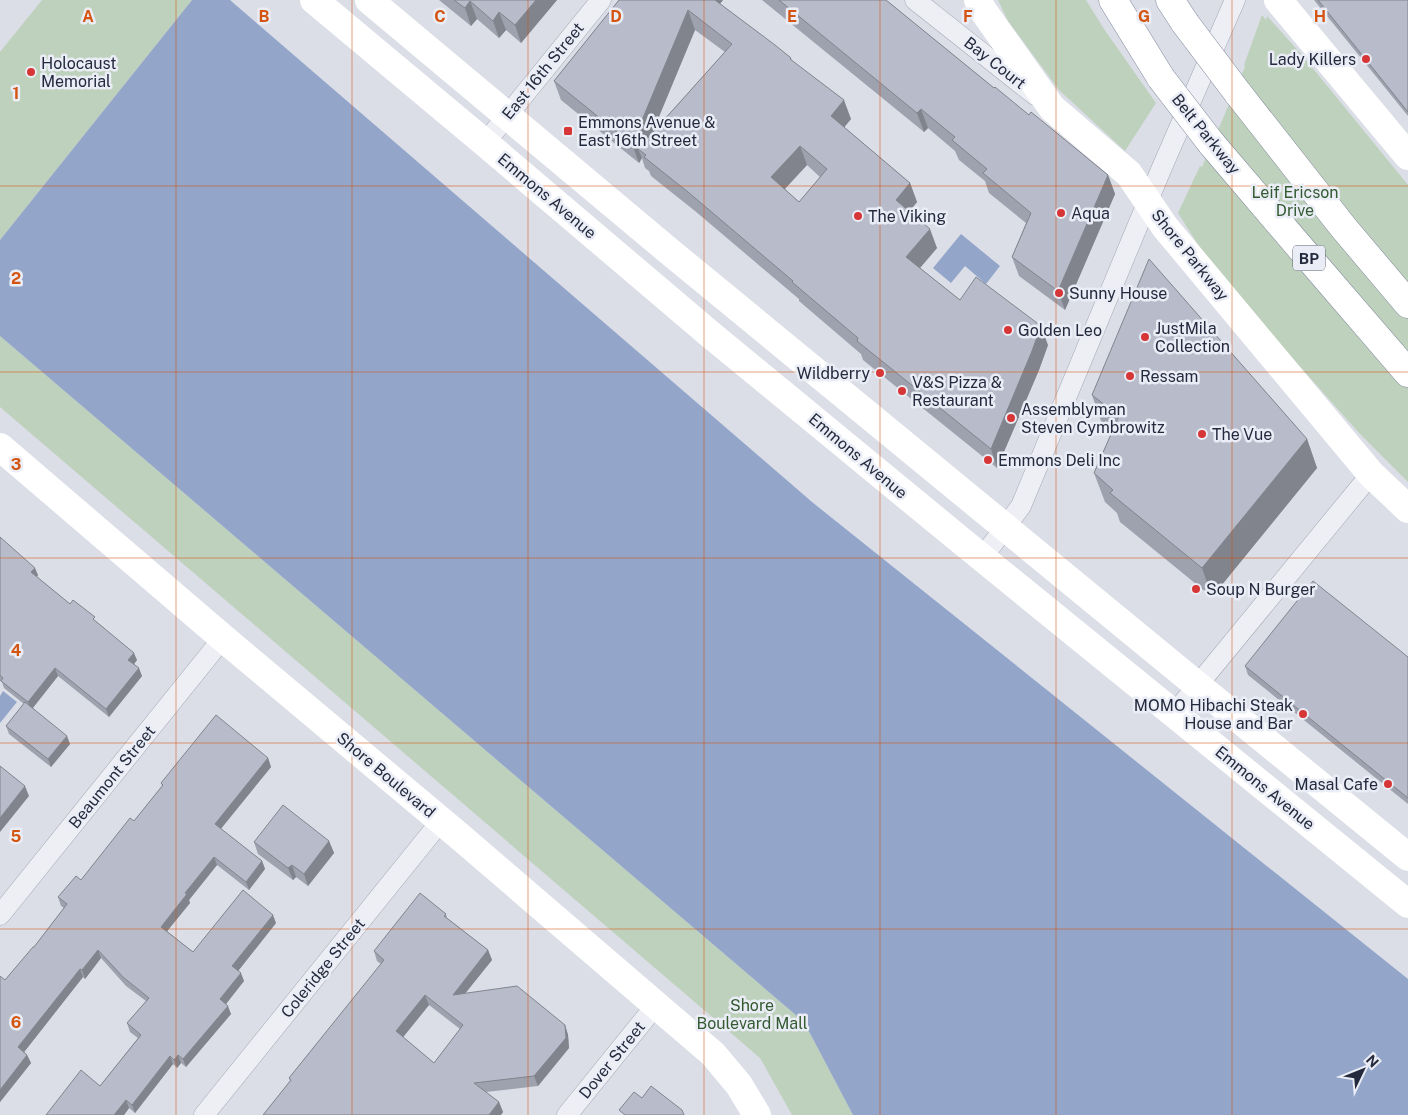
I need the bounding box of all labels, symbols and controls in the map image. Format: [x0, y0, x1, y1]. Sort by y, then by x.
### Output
text: A [82, 7, 94, 26]
text: B [259, 7, 270, 26]
text: C [434, 7, 446, 26]
text: D [610, 7, 622, 26]
text: E [787, 7, 797, 26]
text: F [963, 7, 973, 26]
text: G [1138, 7, 1150, 26]
text: H [1314, 7, 1326, 26]
street label: East 16th Street [498, 19, 588, 123]
street label: Bay Court [960, 33, 1030, 93]
place label: Lady Killers [1269, 50, 1356, 69]
marker: Lady Killers [1360, 53, 1372, 65]
place label: Holocaust Memorial [41, 54, 117, 91]
marker: Holocaust Memorial [25, 66, 37, 78]
text: 1 [13, 84, 19, 103]
street label: Belt Parkway [1168, 90, 1244, 178]
place label: Emmons Avenue & East 16th Street [578, 113, 716, 150]
marker: Emmons Avenue & East 16th Street [562, 125, 574, 137]
street label: Emmons Avenue [494, 149, 600, 243]
park label: Leif Ericson Drive [1251, 183, 1339, 220]
place label: Aqua [1071, 204, 1110, 223]
street label: Shore Parkway [1147, 206, 1233, 305]
place label: The Viking [868, 207, 946, 226]
marker: Aqua [1055, 207, 1067, 219]
marker: The Viking [852, 210, 864, 222]
road number: BP [1293, 246, 1325, 270]
text: 2 [11, 269, 21, 288]
place label: Sunny House [1069, 284, 1167, 303]
marker: Sunny House [1053, 287, 1065, 299]
place label: JustMila Collection [1155, 319, 1230, 356]
place label: Golden Leo [1018, 321, 1102, 340]
marker: Golden Leo [1002, 324, 1014, 336]
marker: JustMila Collection [1139, 331, 1151, 343]
place label: Wildberry [797, 364, 870, 383]
marker: Wildberry [874, 367, 886, 379]
place label: Ressam [1140, 367, 1198, 386]
marker: Ressam [1124, 370, 1136, 382]
place label: V&S Pizza & Restaurant [912, 373, 1002, 410]
marker: V&S Pizza & Restaurant [896, 385, 908, 397]
place label: Assemblyman Steven Cymbrowitz [1021, 400, 1165, 437]
street label: Emmons Avenue [805, 409, 911, 503]
marker: Assemblyman Steven Cymbrowitz [1005, 412, 1017, 424]
place label: The Vue [1212, 425, 1272, 444]
marker: The Vue [1196, 428, 1208, 440]
place label: Emmons Deli Inc [998, 451, 1121, 470]
marker: Emmons Deli Inc [982, 454, 994, 466]
text: 3 [11, 455, 21, 474]
place label: Soup N Burger [1206, 580, 1316, 599]
marker: Soup N Burger [1190, 583, 1202, 595]
text: 4 [11, 641, 22, 660]
place label: MOMO Hibachi Steak House and Bar [1134, 696, 1293, 733]
marker: MOMO Hibachi Steak House and Bar [1297, 708, 1309, 720]
street label: Beaumont Street [65, 722, 159, 832]
street label: Shore Boulevard [333, 728, 439, 822]
street label: Emmons Avenue [1211, 742, 1319, 834]
place label: Masal Cafe [1295, 775, 1378, 794]
marker: Masal Cafe [1382, 778, 1394, 790]
text: 5 [11, 827, 22, 846]
street label: Coleridge Street [277, 914, 369, 1022]
park label: Shore Boulevard Mall [696, 996, 808, 1033]
text: 6 [11, 1013, 21, 1032]
street label: Dover Street [575, 1018, 649, 1102]
north arrow [1338, 1045, 1388, 1095]
text: N [1363, 1052, 1382, 1071]

